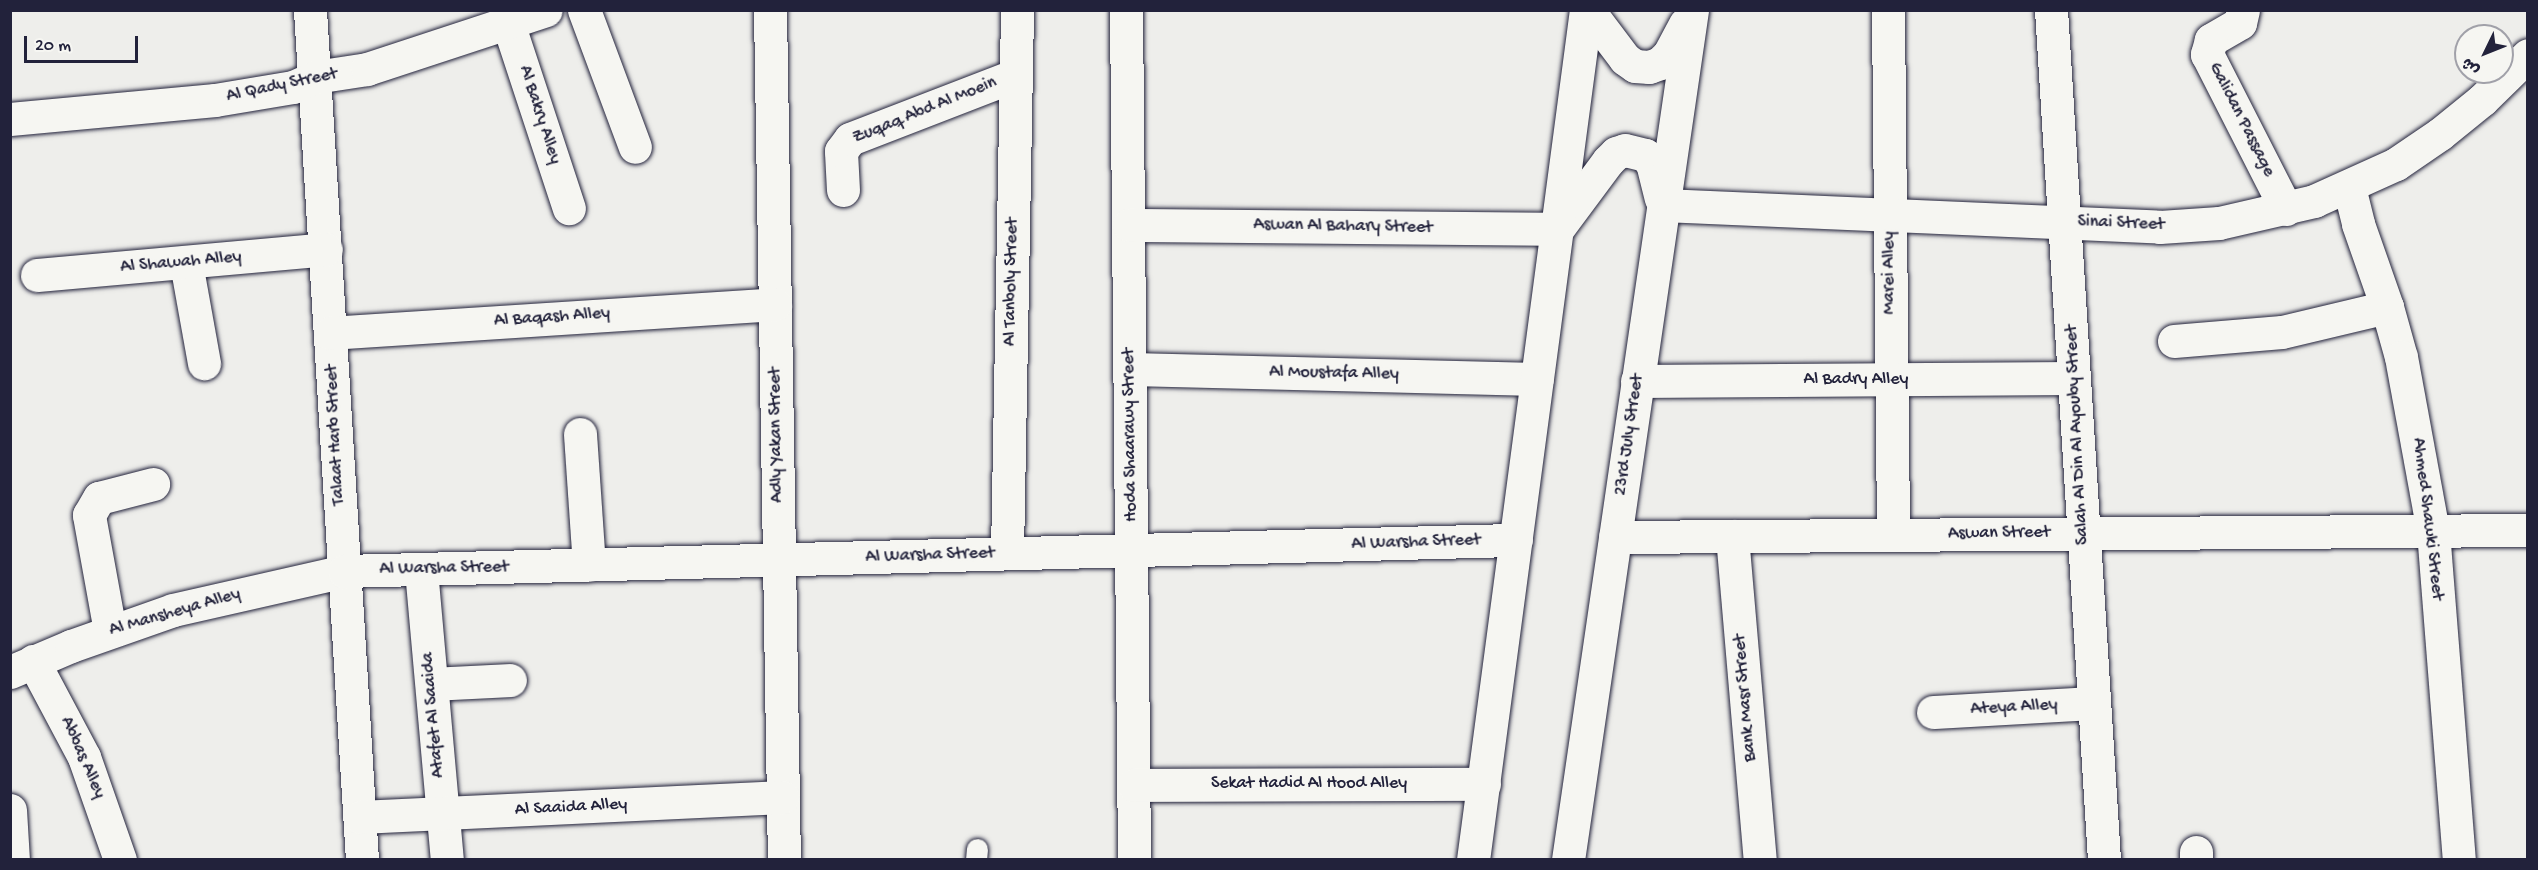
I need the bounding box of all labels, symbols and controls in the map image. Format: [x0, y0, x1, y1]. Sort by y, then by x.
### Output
scale bar [27, 24, 141, 62]
north arrow [2454, 24, 2514, 84]
text: 20 m [35, 36, 71, 57]
text: ش [2459, 52, 2485, 78]
street label: Galidan Passage [2203, 59, 2279, 181]
street label: Al Bakry Alley [513, 63, 565, 167]
street label: Al Qady Street [225, 64, 339, 108]
street label: Zuqaq Abd Al Moein [850, 72, 1000, 150]
street label: Sinai Street [2077, 212, 2165, 236]
street label: Aswan Al Bahary Street [1253, 215, 1433, 239]
street label: Al Tanboly Street [1000, 218, 1024, 346]
street label: Marei Alley [1879, 231, 1901, 315]
street label: Al Shawah Alley [120, 247, 242, 279]
street label: Al Baqash Alley [493, 303, 611, 333]
street label: Salah Al Din Al Ayouby Street [2061, 324, 2095, 546]
street label: Hoda Shaarawy Street [1119, 348, 1143, 522]
street label: Al Moustafa Alley [1269, 362, 1399, 386]
street label: Talaat Harb Street [322, 364, 350, 506]
street label: Adly Yakan Street [765, 367, 789, 503]
street label: Al Badry Alley [1804, 369, 1908, 391]
street label: 23rd July Street [1611, 373, 1649, 497]
street label: Ahmed Shawki Street [2406, 437, 2448, 601]
street label: Aswan Street [1948, 522, 2050, 546]
street label: Al Warsha Street [1351, 530, 1481, 556]
street label: Al Warsha Street [865, 543, 995, 569]
street label: Al Warsha Street [379, 557, 509, 581]
street label: Al Mansheya Alley [107, 584, 243, 642]
street label: Bank Masr Street [1730, 633, 1762, 763]
street label: Atafet Al Saaida [418, 651, 450, 779]
street label: Ateya Alley [1970, 695, 2058, 721]
street label: Abbas Alley [54, 714, 110, 802]
street label: Sekat Hadid Al Hood Alley [1211, 773, 1407, 795]
street label: Al Saaida Alley [514, 794, 628, 822]

